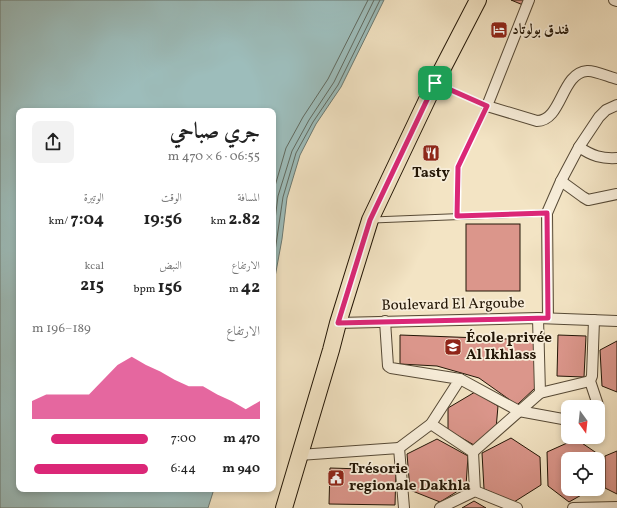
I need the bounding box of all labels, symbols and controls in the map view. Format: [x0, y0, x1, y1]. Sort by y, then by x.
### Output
hotel icon: فندق بولوتاد [489, 20, 509, 40]
place label: فندق بولوتاد [512, 20, 569, 41]
pin [418, 66, 452, 100]
icon: arrive [424, 72, 446, 94]
text: جري صباحي [170, 117, 260, 148]
button: share [32, 121, 74, 163]
restaurant icon: Tasty [421, 143, 441, 163]
text: 06:55 · 6 × 470 m [168, 148, 260, 166]
place label: Tasty [412, 163, 450, 184]
text: الوتيرة [84, 191, 104, 206]
text: الوقت [161, 191, 182, 206]
text: المسافة [238, 191, 260, 206]
text: 7:04 [71, 208, 104, 231]
text: 19:56 [143, 208, 182, 231]
text: 2.82 [228, 208, 260, 231]
text: /km [49, 214, 71, 229]
text: km [210, 214, 228, 229]
text: kcal [84, 259, 104, 274]
text: النبض [159, 259, 182, 274]
text: الارتفاع [231, 259, 260, 274]
text: 215 [80, 274, 104, 297]
text: 156 [158, 276, 182, 299]
text: 42 [241, 276, 260, 299]
text: bpm [133, 282, 158, 297]
text: m [229, 282, 241, 297]
street label: Boulevard El Argoube [381, 293, 525, 317]
text: 189–196 m [32, 320, 91, 338]
text: الارتفاع [226, 323, 260, 341]
place label: École privée Al Ikhlass [466, 328, 552, 366]
school or university icon: École privée Al Ikhlass [443, 337, 463, 357]
north arrow [561, 400, 605, 444]
map controls [561, 400, 605, 496]
text: 7:00 [171, 430, 196, 448]
text: 470 m [223, 430, 260, 448]
button: locate [561, 452, 605, 496]
place label: Trésorie regionale Dakhla [349, 459, 471, 497]
text: 6:44 [171, 460, 196, 478]
text: 940 m [222, 460, 260, 478]
public building icon: Trésorie regionale Dakhla [326, 468, 346, 488]

